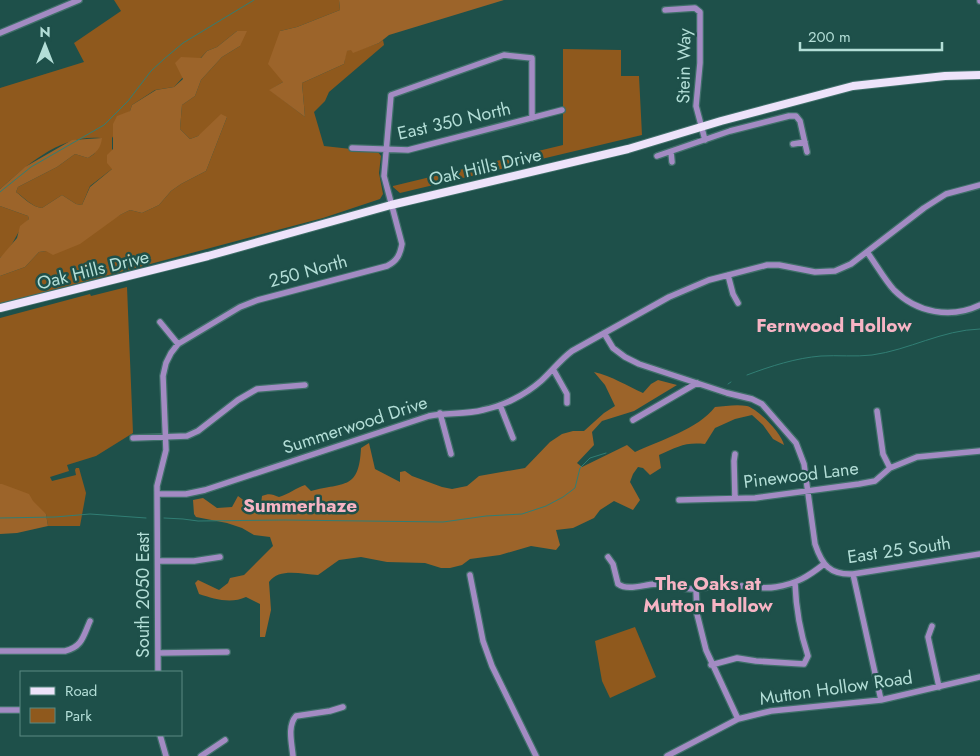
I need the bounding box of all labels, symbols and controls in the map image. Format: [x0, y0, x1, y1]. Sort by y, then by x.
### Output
north arrow [20, 20, 70, 70]
scale bar [800, 20, 942, 52]
text: N [39, 22, 51, 42]
text: 200 m [808, 26, 851, 48]
street label: Stein Way [670, 28, 698, 104]
street label: East 350 North [395, 95, 513, 147]
street label: Oak Hills Drive [426, 141, 544, 193]
street label: Oak Hills Drive [34, 244, 152, 296]
street label: 250 North [266, 248, 350, 294]
district label: Fernwood Hollow [756, 312, 912, 339]
street label: Summerwood Drive [279, 389, 431, 461]
street label: Pinewood Lane [742, 455, 860, 495]
district label: Summerhaze [243, 492, 357, 519]
street label: East 25 South [846, 530, 952, 570]
street label: South 2050 East [130, 531, 156, 658]
district label: The Oaks at Mutton Hollow [643, 570, 773, 619]
street label: Mutton Hollow Road [758, 664, 914, 712]
legend [20, 671, 182, 736]
text: Road [65, 680, 97, 702]
text: Park [65, 705, 92, 727]

